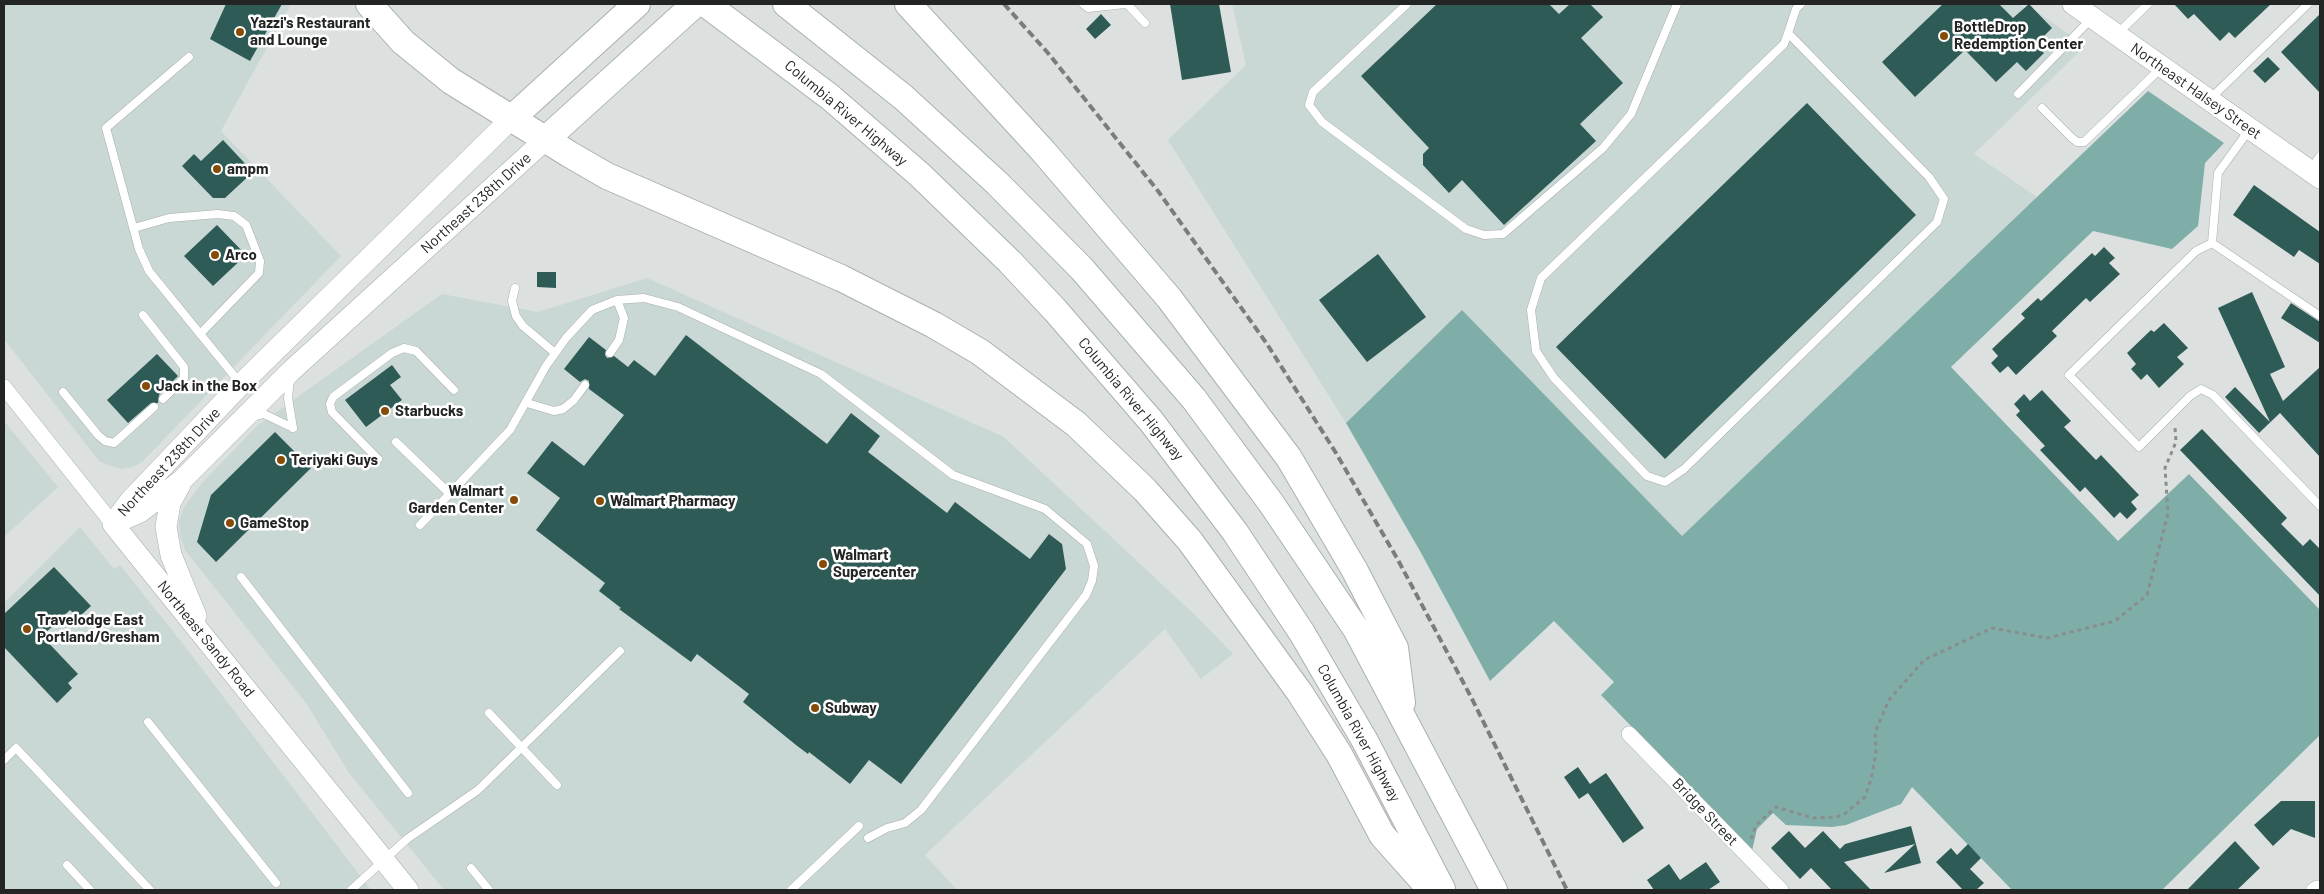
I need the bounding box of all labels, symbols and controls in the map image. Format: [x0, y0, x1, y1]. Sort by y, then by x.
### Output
place label: Yazzi's Restaurant and Lounge [250, 14, 370, 49]
place label: BottleDrop Redemption Center [1954, 18, 2083, 53]
marker: Yazzi's Restaurant and Lounge [234, 26, 246, 38]
marker: BottleDrop Redemption Center [1938, 30, 1950, 42]
street label: Northeast Halsey Street [2127, 39, 2265, 143]
street label: Columbia River Highway [781, 56, 911, 170]
street label: Northeast 238th Drive [417, 149, 535, 257]
place label: ampm [227, 160, 268, 178]
marker: ampm [211, 163, 223, 175]
place label: Arco [225, 246, 257, 264]
marker: Arco [209, 249, 221, 261]
street label: Columbia River Highway [1074, 334, 1188, 464]
place label: Jack in the Box [156, 377, 257, 395]
marker: Jack in the Box [140, 380, 152, 392]
place label: Starbucks [395, 402, 463, 420]
street label: Northeast 238th Drive [114, 404, 224, 520]
marker: Starbucks [379, 405, 391, 417]
place label: Teriyaki Guys [291, 451, 378, 469]
marker: Teriyaki Guys [275, 454, 287, 466]
place label: Walmart Garden Center [408, 482, 504, 517]
place label: Walmart Pharmacy [610, 492, 736, 510]
marker: Walmart Garden Center [508, 494, 520, 506]
marker: Walmart Pharmacy [594, 495, 606, 507]
place label: GameStop [240, 514, 309, 532]
marker: GameStop [224, 517, 236, 529]
place label: Walmart Supercenter [833, 546, 916, 581]
marker: Walmart Supercenter [817, 558, 829, 570]
street label: Northeast Sandy Road [154, 577, 258, 701]
place label: Travelodge East Portland/Gresham [37, 611, 159, 646]
marker: Travelodge East Portland/Gresham [21, 623, 33, 635]
street label: Columbia River Highway [1314, 661, 1404, 805]
place label: Subway [825, 699, 877, 717]
marker: Subway [809, 702, 821, 714]
street label: Bridge Street [1668, 775, 1742, 849]

